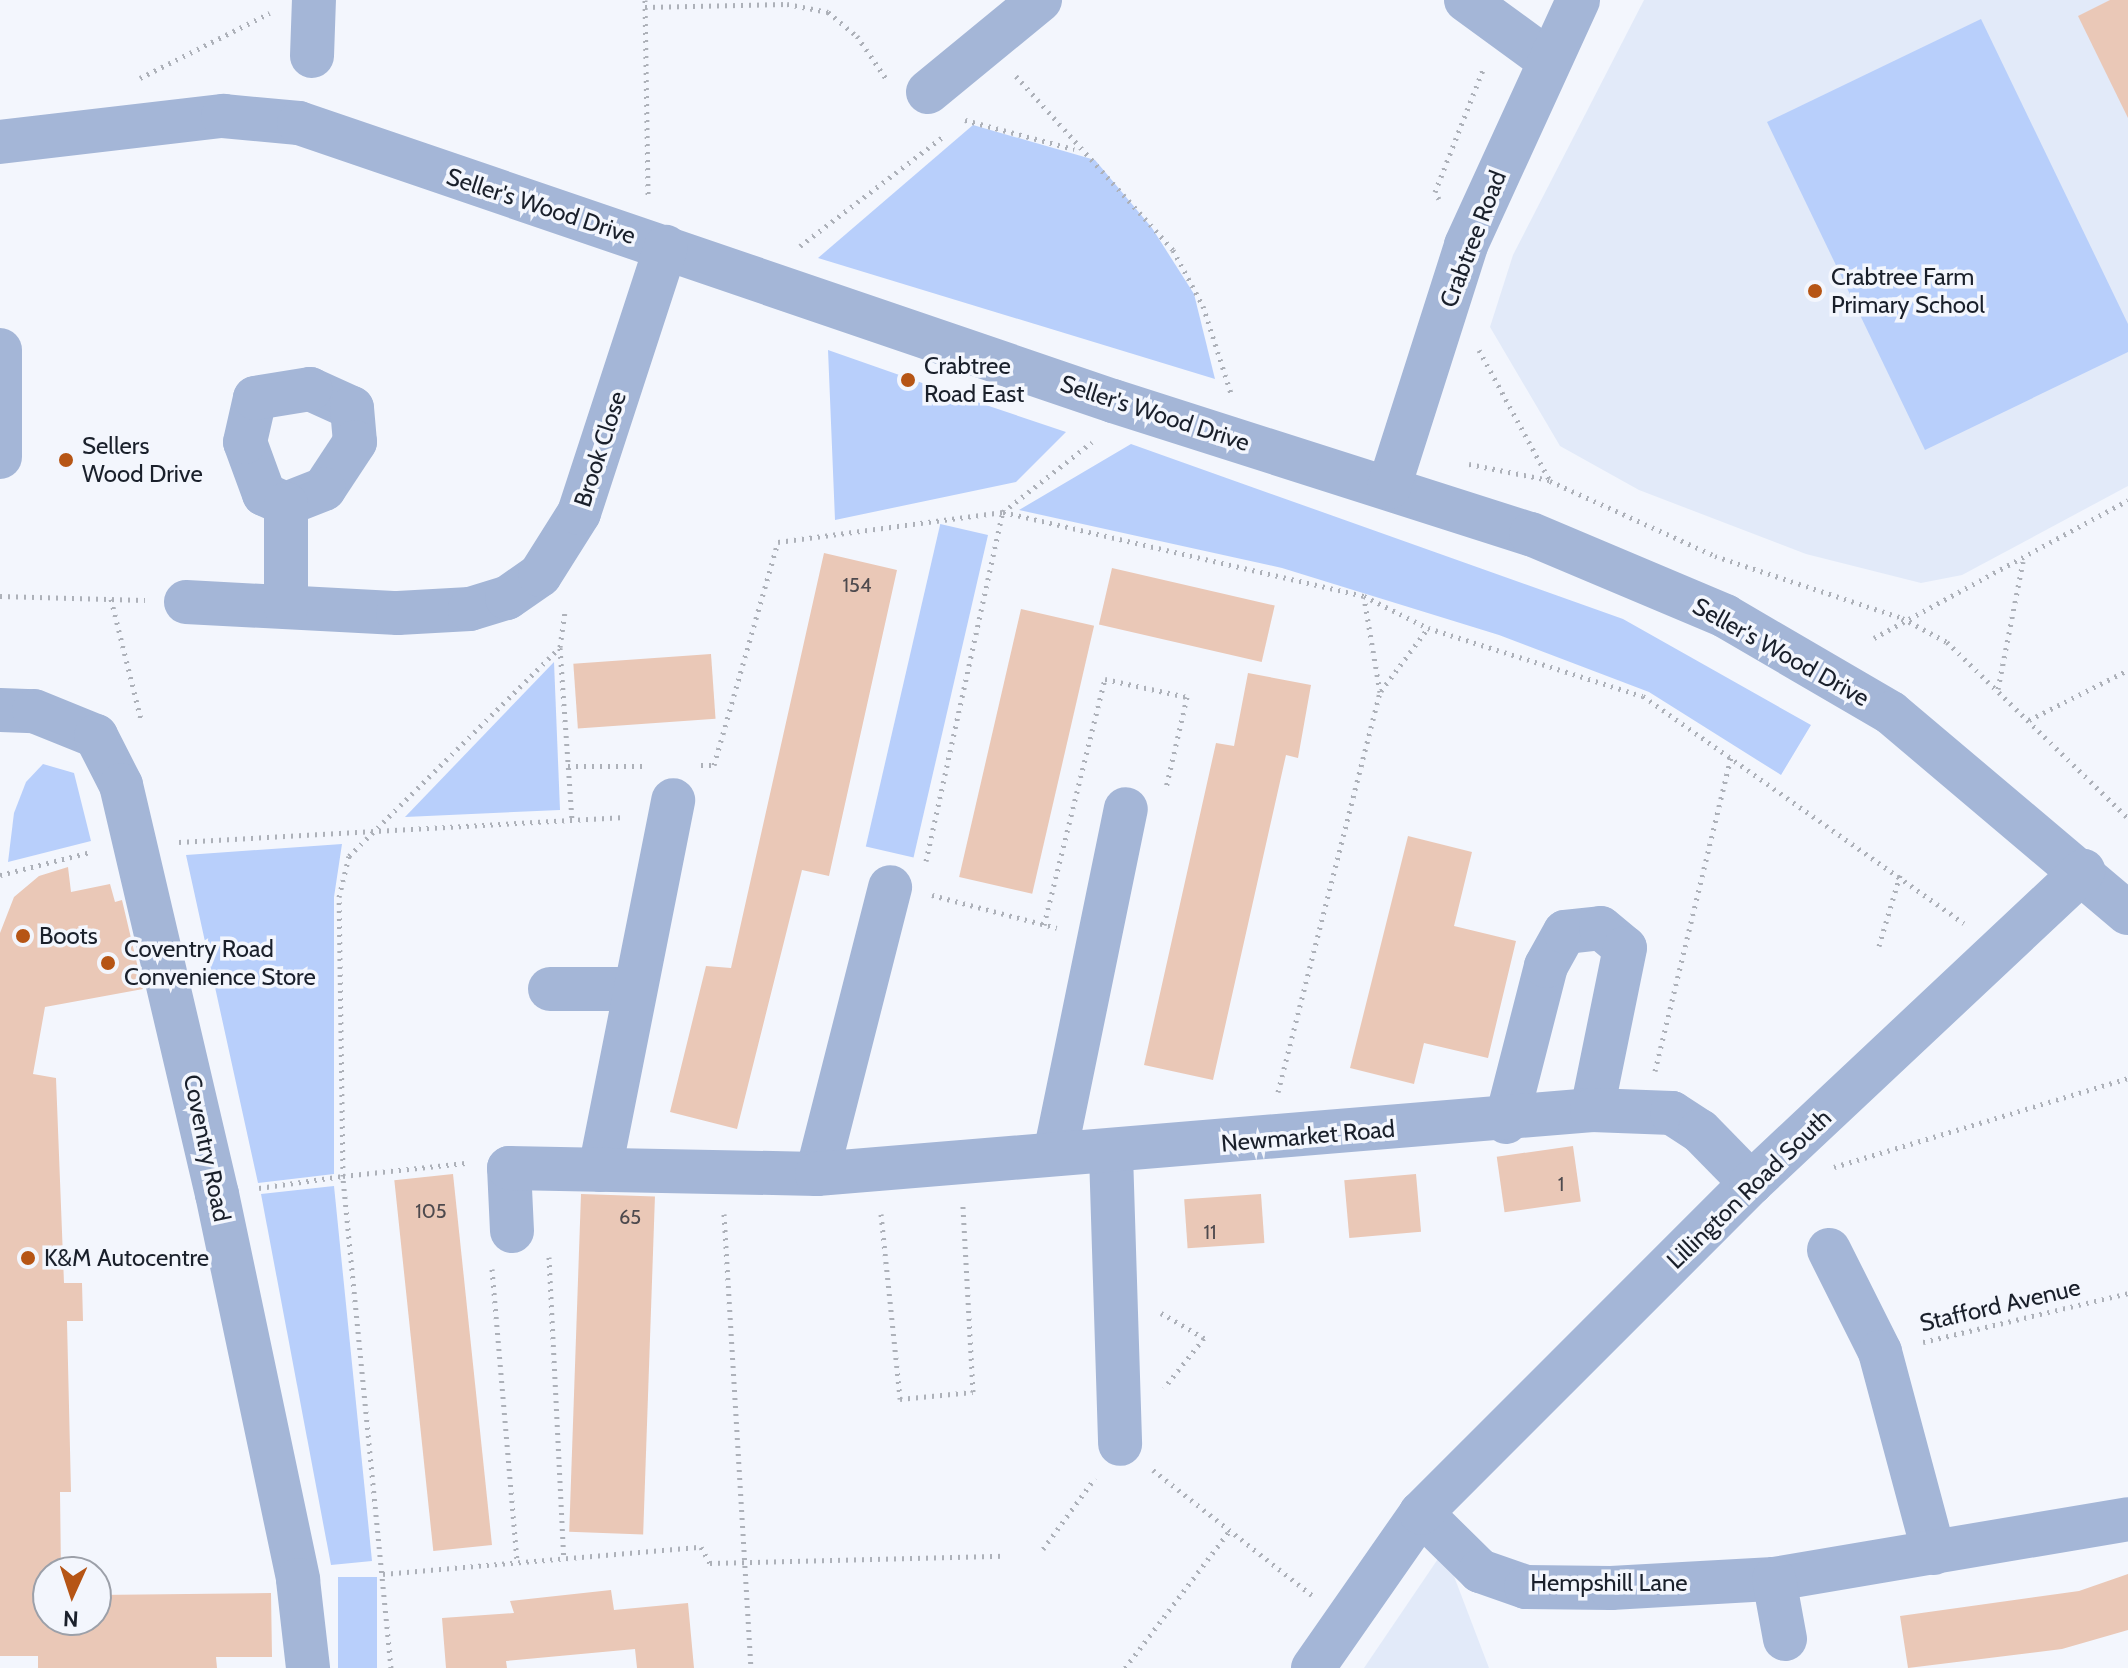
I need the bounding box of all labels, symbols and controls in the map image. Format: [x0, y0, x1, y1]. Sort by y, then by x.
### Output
street label: Seller's Wood Drive [443, 162, 639, 250]
street label: Crabtree Road [1434, 167, 1512, 311]
place label: Crabtree Farm Primary School [1831, 263, 1985, 319]
marker: Crabtree Farm Primary School [1806, 282, 1824, 300]
place label: Crabtree Road East [924, 352, 1024, 408]
street label: Seller's Wood Drive [1057, 369, 1253, 457]
marker: Crabtree Road East [899, 371, 917, 389]
street label: Brook Close [568, 388, 632, 510]
place label: Sellers Wood Drive [82, 432, 203, 488]
marker: Sellers Wood Drive [57, 451, 75, 469]
house number: 154 [843, 573, 871, 597]
street label: Seller's Wood Drive [1688, 592, 1874, 712]
place label: Boots [39, 922, 98, 950]
marker: Boots [14, 927, 32, 945]
place label: Coventry Road Convenience Store [124, 935, 316, 991]
marker: Coventry Road Convenience Store [99, 954, 117, 972]
street label: Coventry Road [177, 1072, 237, 1224]
street label: Lillington Road South [1661, 1103, 1837, 1275]
street label: Newmarket Road [1220, 1114, 1396, 1158]
house number: 1 [1558, 1172, 1564, 1196]
house number: 105 [415, 1199, 447, 1223]
house number: 65 [619, 1205, 641, 1229]
house number: 11 [1203, 1220, 1217, 1244]
place label: K&M Autocentre [44, 1244, 209, 1272]
marker: K&M Autocentre [19, 1249, 37, 1267]
street label: Stafford Avenue [1917, 1273, 2083, 1337]
north arrow [32, 1556, 112, 1636]
street label: Hempshill Lane [1530, 1569, 1688, 1597]
text: N [62, 1605, 79, 1632]

